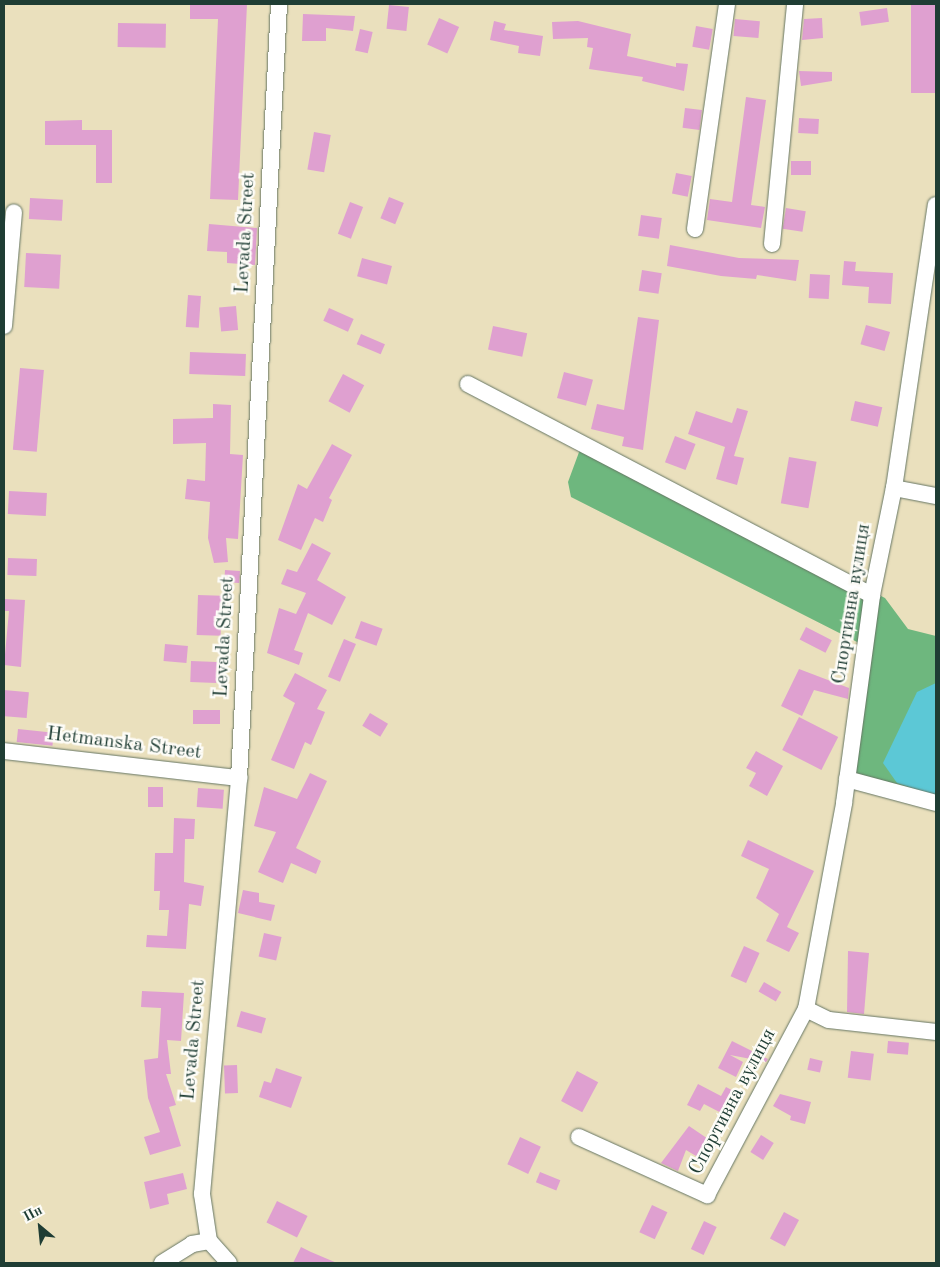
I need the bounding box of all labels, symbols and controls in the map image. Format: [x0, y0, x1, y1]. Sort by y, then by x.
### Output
street label: Levada Street [231, 172, 261, 294]
street label: Спортивна вулиця [827, 522, 877, 686]
street label: Levada Street [210, 576, 240, 698]
street label: Hetmanska Street [45, 723, 203, 765]
street label: Levada Street [177, 979, 211, 1101]
street label: Спортивна вулиця [684, 1025, 782, 1179]
north arrow [15, 1202, 65, 1252]
text: Пн [21, 1203, 45, 1224]

